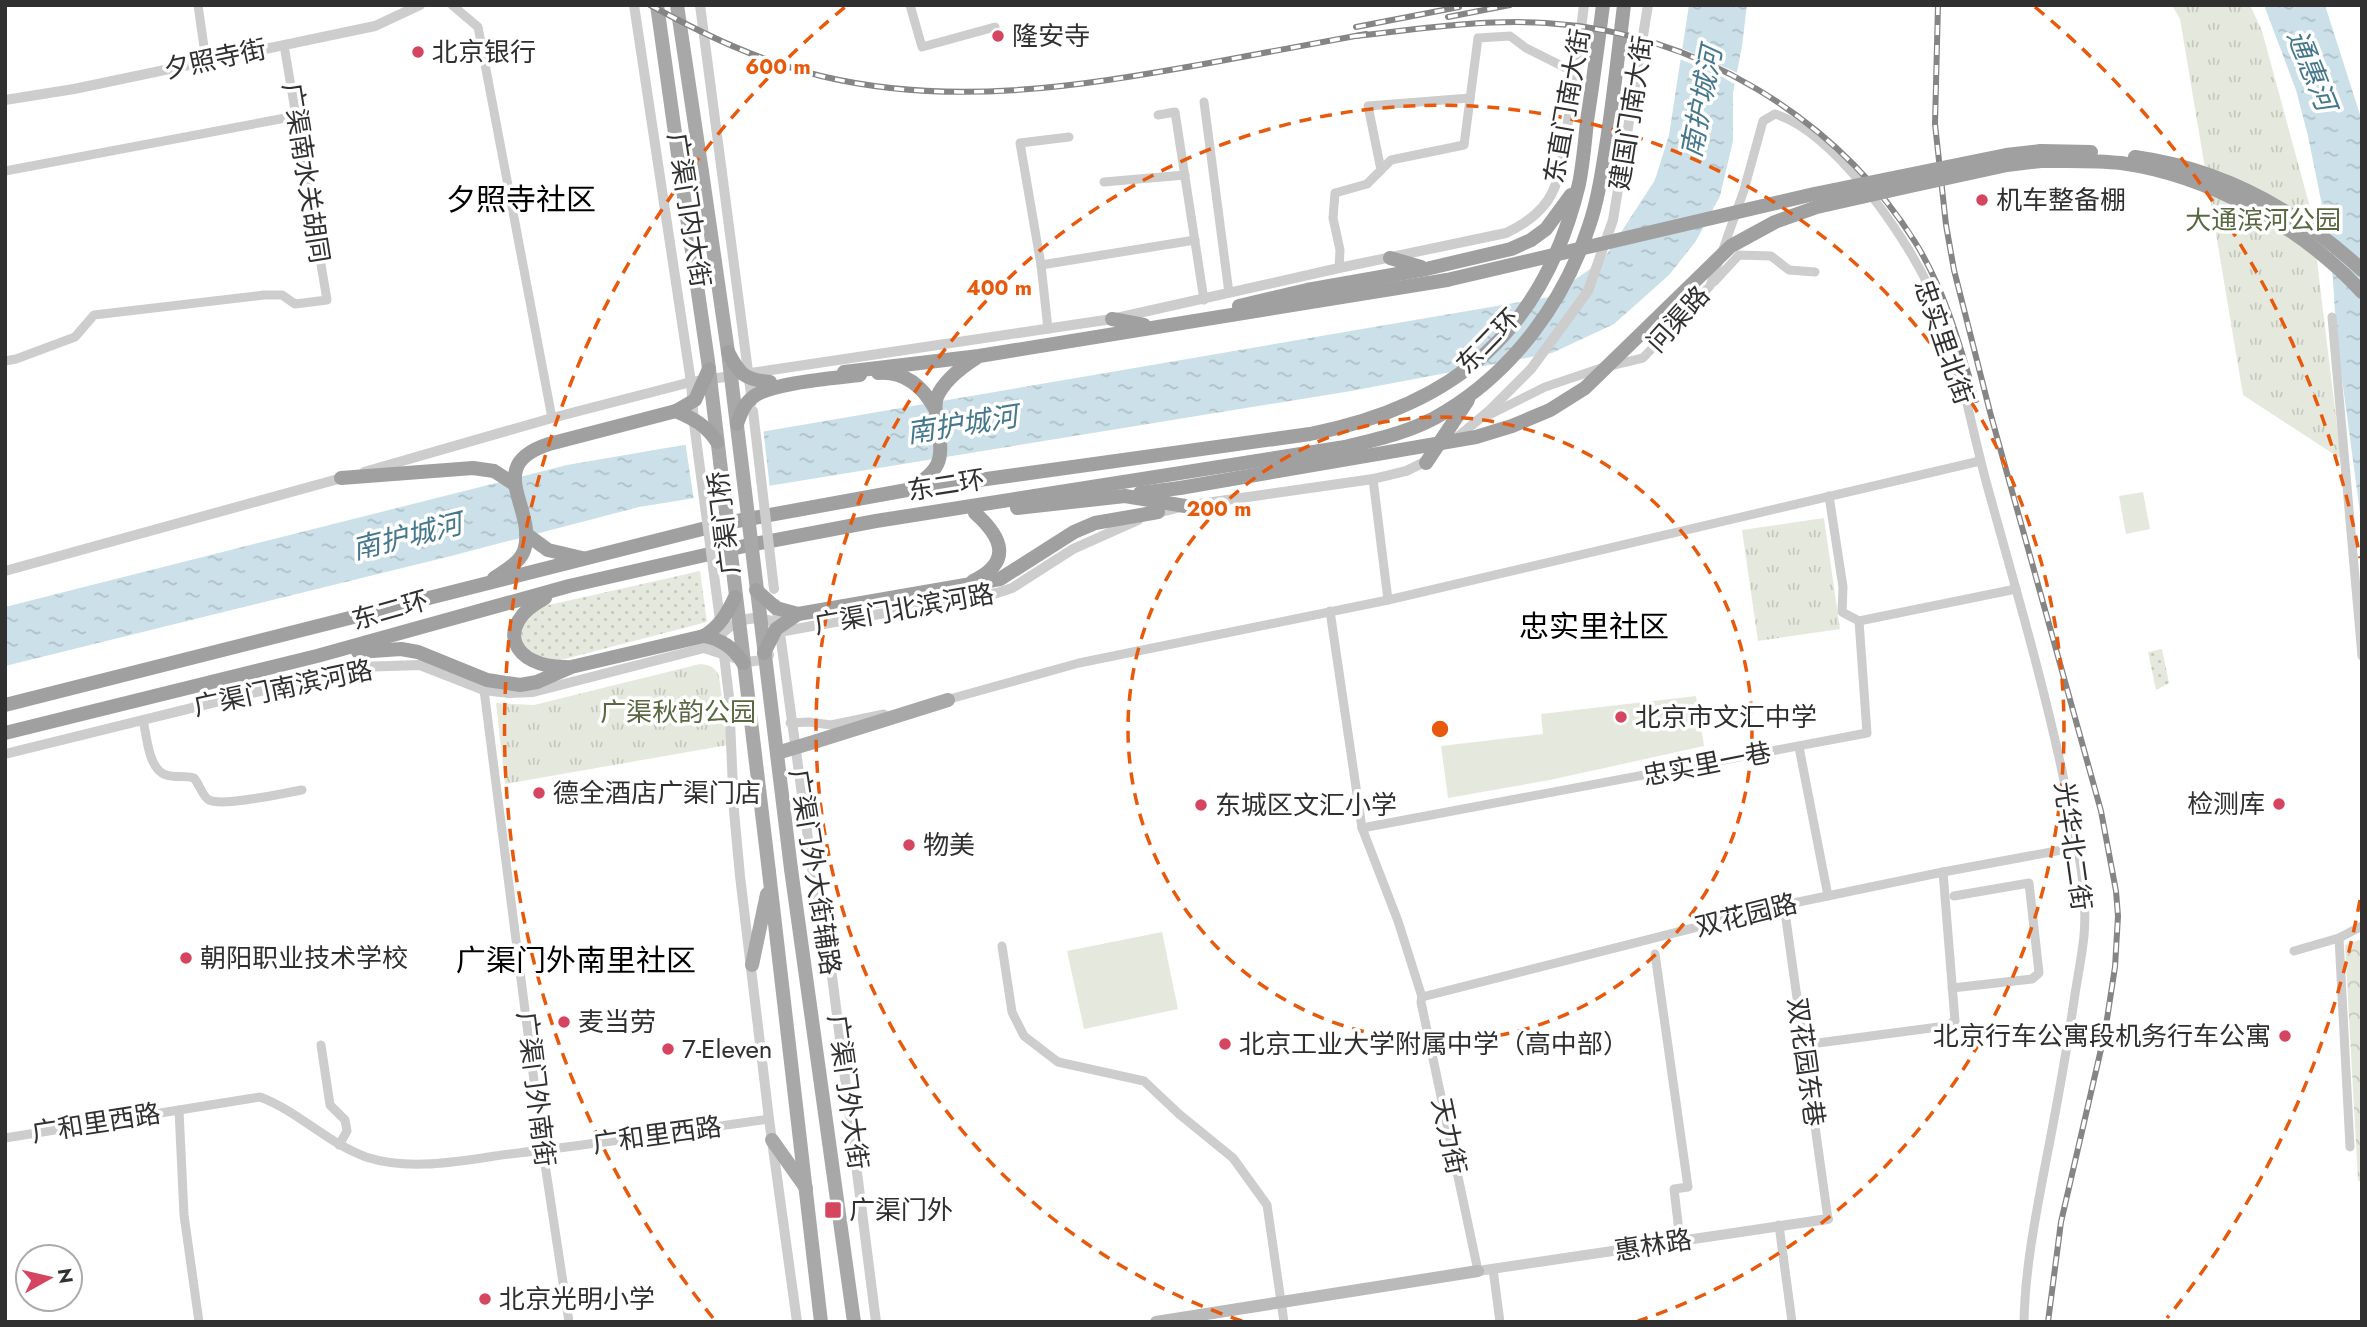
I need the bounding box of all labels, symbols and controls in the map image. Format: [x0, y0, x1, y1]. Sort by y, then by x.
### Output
place label: 隆安寺 [1012, 17, 1090, 55]
water label: 通惠河 [2277, 24, 2348, 121]
street label: 东直门南大街 [1535, 26, 1599, 186]
marker: 隆安寺 [990, 28, 1006, 44]
street label: 夕照寺街 [160, 30, 270, 88]
place label: 北京银行 [432, 33, 536, 71]
street label: 建国门南大街 [1600, 33, 1662, 193]
water label: 南护城河 [1671, 38, 1733, 161]
marker: 北京银行 [410, 44, 426, 60]
text: 600 m [745, 52, 811, 82]
street label: 广渠南水关胡同 [273, 80, 339, 266]
street label: 广渠门内大街 [658, 130, 720, 290]
district label: 夕照寺社区 [446, 178, 596, 221]
place label: 机车整备棚 [1996, 181, 2126, 219]
marker: 机车整备棚 [1974, 192, 1990, 208]
park label: 大通滨河公园 [2185, 201, 2341, 239]
text: 400 m [966, 273, 1032, 303]
street label: 忠实里北街 [1905, 274, 1983, 410]
street label: 问渠路 [1638, 277, 1718, 361]
street label: 东二环 [1447, 300, 1529, 382]
water label: 南护城河 [904, 395, 1026, 454]
street label: 东二环 [905, 460, 987, 510]
street label: 广渠门桥 [699, 469, 749, 577]
text: 200 m [1186, 494, 1252, 524]
water label: 南护城河 [348, 502, 471, 570]
street label: 广渠门北滨河路 [811, 574, 997, 644]
street label: 东二环 [347, 581, 433, 639]
district label: 忠实里社区 [1519, 605, 1669, 648]
street label: 广渠门南滨河路 [190, 650, 376, 726]
park label: 广渠秋韵公园 [600, 693, 756, 731]
place label: 北京市文汇中学 [1635, 698, 1817, 736]
marker: 北京市文汇中学 [1613, 709, 1629, 725]
centre of rings [1428, 717, 1452, 741]
street label: 忠实里一巷 [1640, 733, 1774, 795]
street label: 广渠门外大街辅路 [780, 766, 850, 978]
place label: 德全酒店广渠门店 [553, 774, 761, 812]
street label: 光华北二街 [2045, 779, 2101, 913]
marker: 德全酒店广渠门店 [531, 785, 547, 801]
place label: 检测库 [2187, 785, 2265, 823]
place label: 东城区文汇小学 [1215, 786, 1397, 824]
marker: 检测库 [2271, 796, 2287, 812]
marker: 东城区文汇小学 [1193, 797, 1209, 813]
place label: 物美 [923, 826, 975, 864]
marker: 物美 [901, 837, 917, 853]
street label: 双花园路 [1691, 884, 1801, 946]
place label: 朝阳职业技术学校 [200, 939, 408, 977]
district label: 广渠门外南里社区 [456, 939, 696, 982]
marker: 朝阳职业技术学校 [178, 950, 194, 966]
street label: 双花园东巷 [1778, 995, 1834, 1129]
place label: 麦当劳 [578, 1003, 656, 1041]
street label: 广渠门外南街 [508, 1009, 564, 1169]
street label: 广渠门外大街 [818, 1012, 878, 1172]
marker: 麦当劳 [556, 1014, 572, 1030]
place label: 北京行车公寓段机务行车公寓 [1933, 1017, 2271, 1055]
place label: 北京工业大学附属中学（高中部） [1239, 1025, 1629, 1063]
marker: 北京行车公寓段机务行车公寓 [2277, 1028, 2293, 1044]
place label: 7-Eleven [682, 1030, 772, 1068]
marker: 北京工业大学附属中学（高中部） [1217, 1036, 1233, 1052]
marker: 7-Eleven [660, 1041, 676, 1057]
street label: 广和里西路 [29, 1094, 163, 1152]
street label: 天力街 [1422, 1094, 1476, 1178]
street label: 广和里西路 [590, 1107, 724, 1163]
place label: 广渠门外 [849, 1191, 953, 1229]
marker: 广渠门外 [823, 1200, 843, 1220]
street label: 惠林路 [1612, 1220, 1694, 1270]
north arrow [14, 1243, 84, 1313]
text: N [51, 1266, 80, 1285]
place label: 北京光明小学 [499, 1280, 655, 1318]
marker: 北京光明小学 [477, 1291, 493, 1307]

